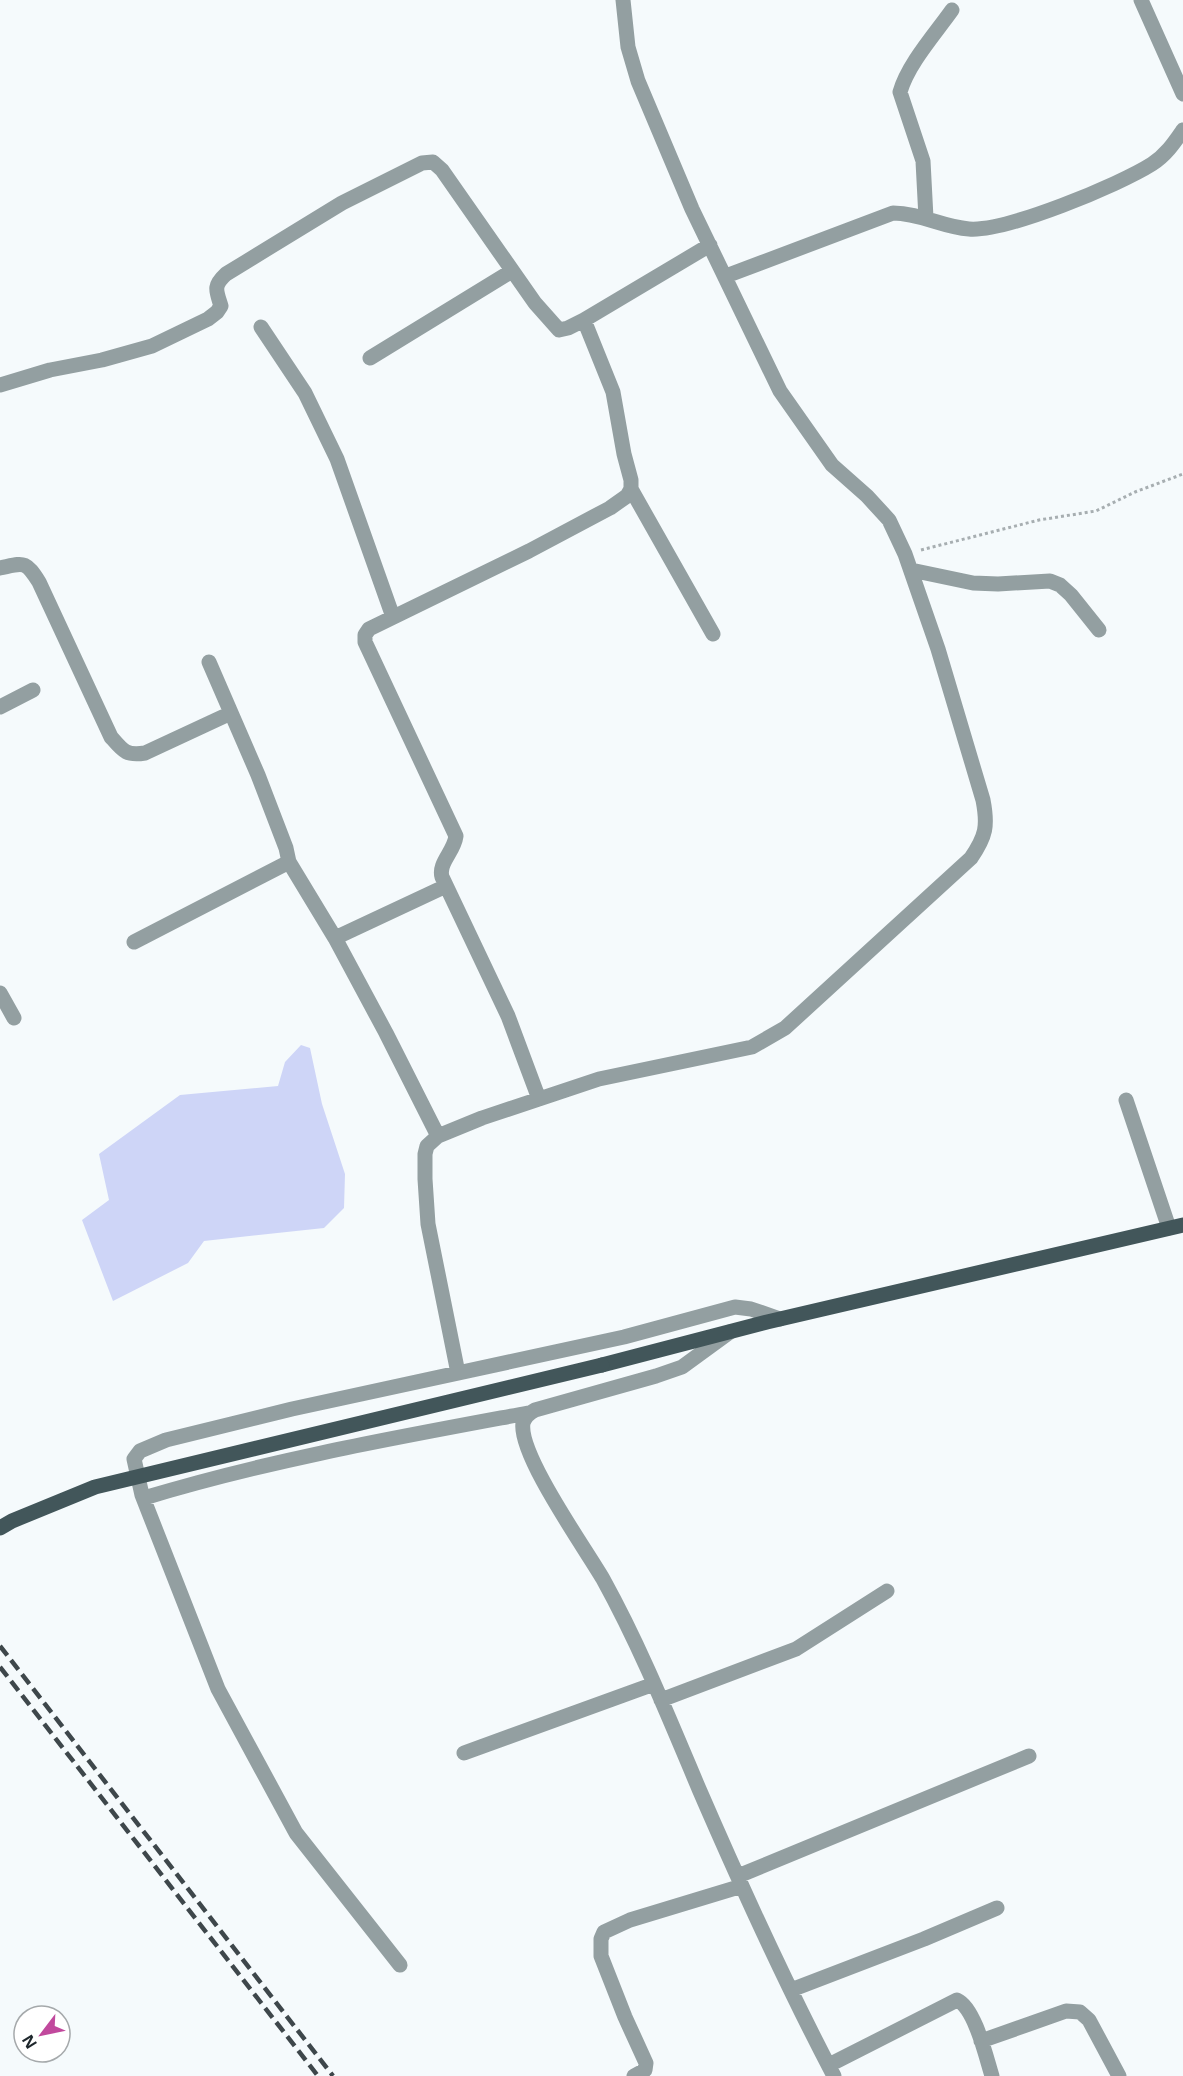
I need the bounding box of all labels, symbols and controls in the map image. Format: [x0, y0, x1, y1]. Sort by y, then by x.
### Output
north arrow [12, 2004, 72, 2064]
text: N [17, 2031, 42, 2053]

